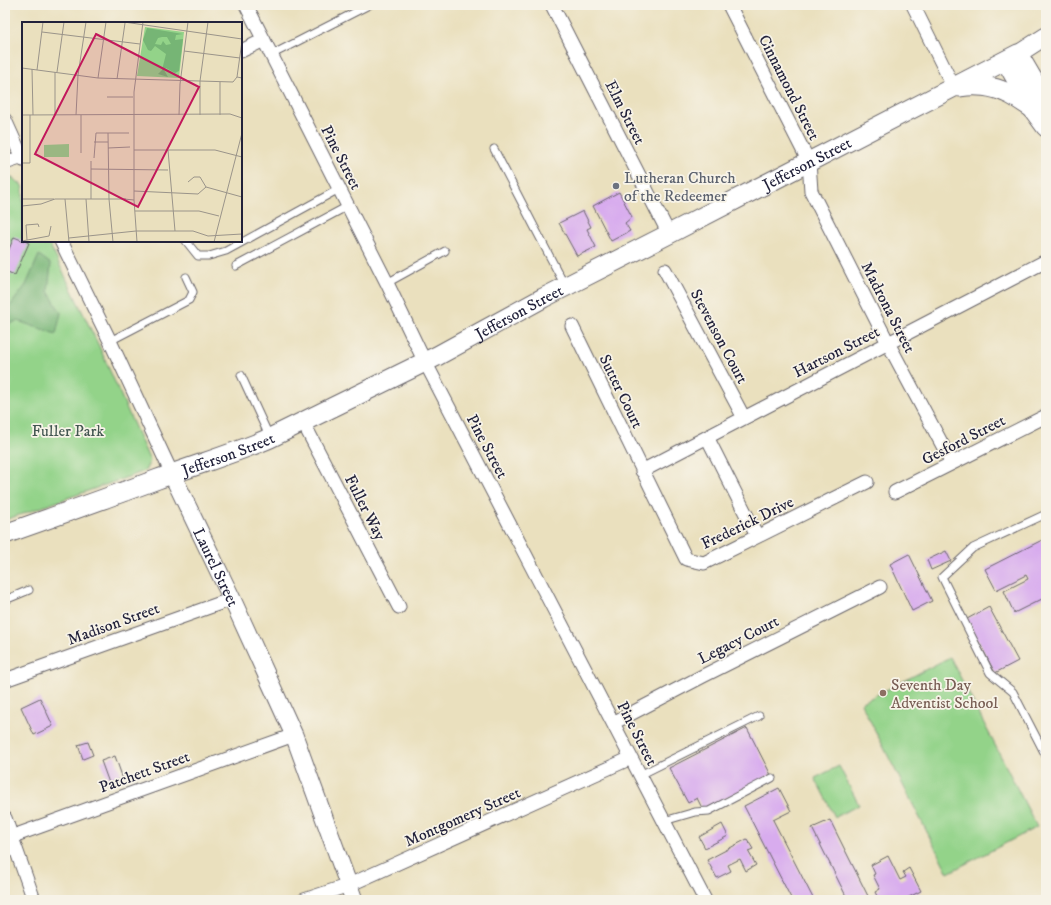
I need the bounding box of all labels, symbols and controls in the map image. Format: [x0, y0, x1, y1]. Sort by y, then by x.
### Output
inset map [22, 22, 242, 242]
street label: Cinnamond Street [754, 31, 824, 143]
street label: Elm Street [600, 77, 650, 148]
street label: Pine Street [316, 122, 366, 193]
street label: Jefferson Street [758, 133, 855, 196]
place label: Lutheran Church of the Redeemer [624, 168, 736, 206]
marker: Lutheran Church of the Redeemer [611, 181, 621, 191]
street label: Madrona Street [857, 259, 920, 356]
street label: Jefferson Street [470, 281, 566, 345]
street label: Stevenson Court [686, 286, 752, 387]
street label: Hartson Street [790, 322, 883, 382]
street label: Sutter Court [595, 351, 648, 432]
street label: Gesford Street [918, 410, 1009, 469]
street label: Pine Street [462, 411, 512, 482]
park label: Fuller Park [32, 421, 104, 441]
street label: Jefferson Street [177, 428, 278, 481]
street label: Fuller Way [340, 471, 390, 544]
street label: Frederick Drive [698, 492, 797, 554]
street label: Laurel Street [188, 525, 243, 610]
street label: Madison Street [65, 598, 162, 650]
street label: Legacy Court [695, 611, 782, 669]
place label: Seventh Day Adventist School [891, 675, 998, 713]
marker: Seventh Day Adventist School [878, 688, 888, 698]
street label: Pine Street [612, 698, 662, 769]
street label: Patchett Street [96, 746, 192, 798]
street label: Montgomery Street [401, 782, 523, 851]

